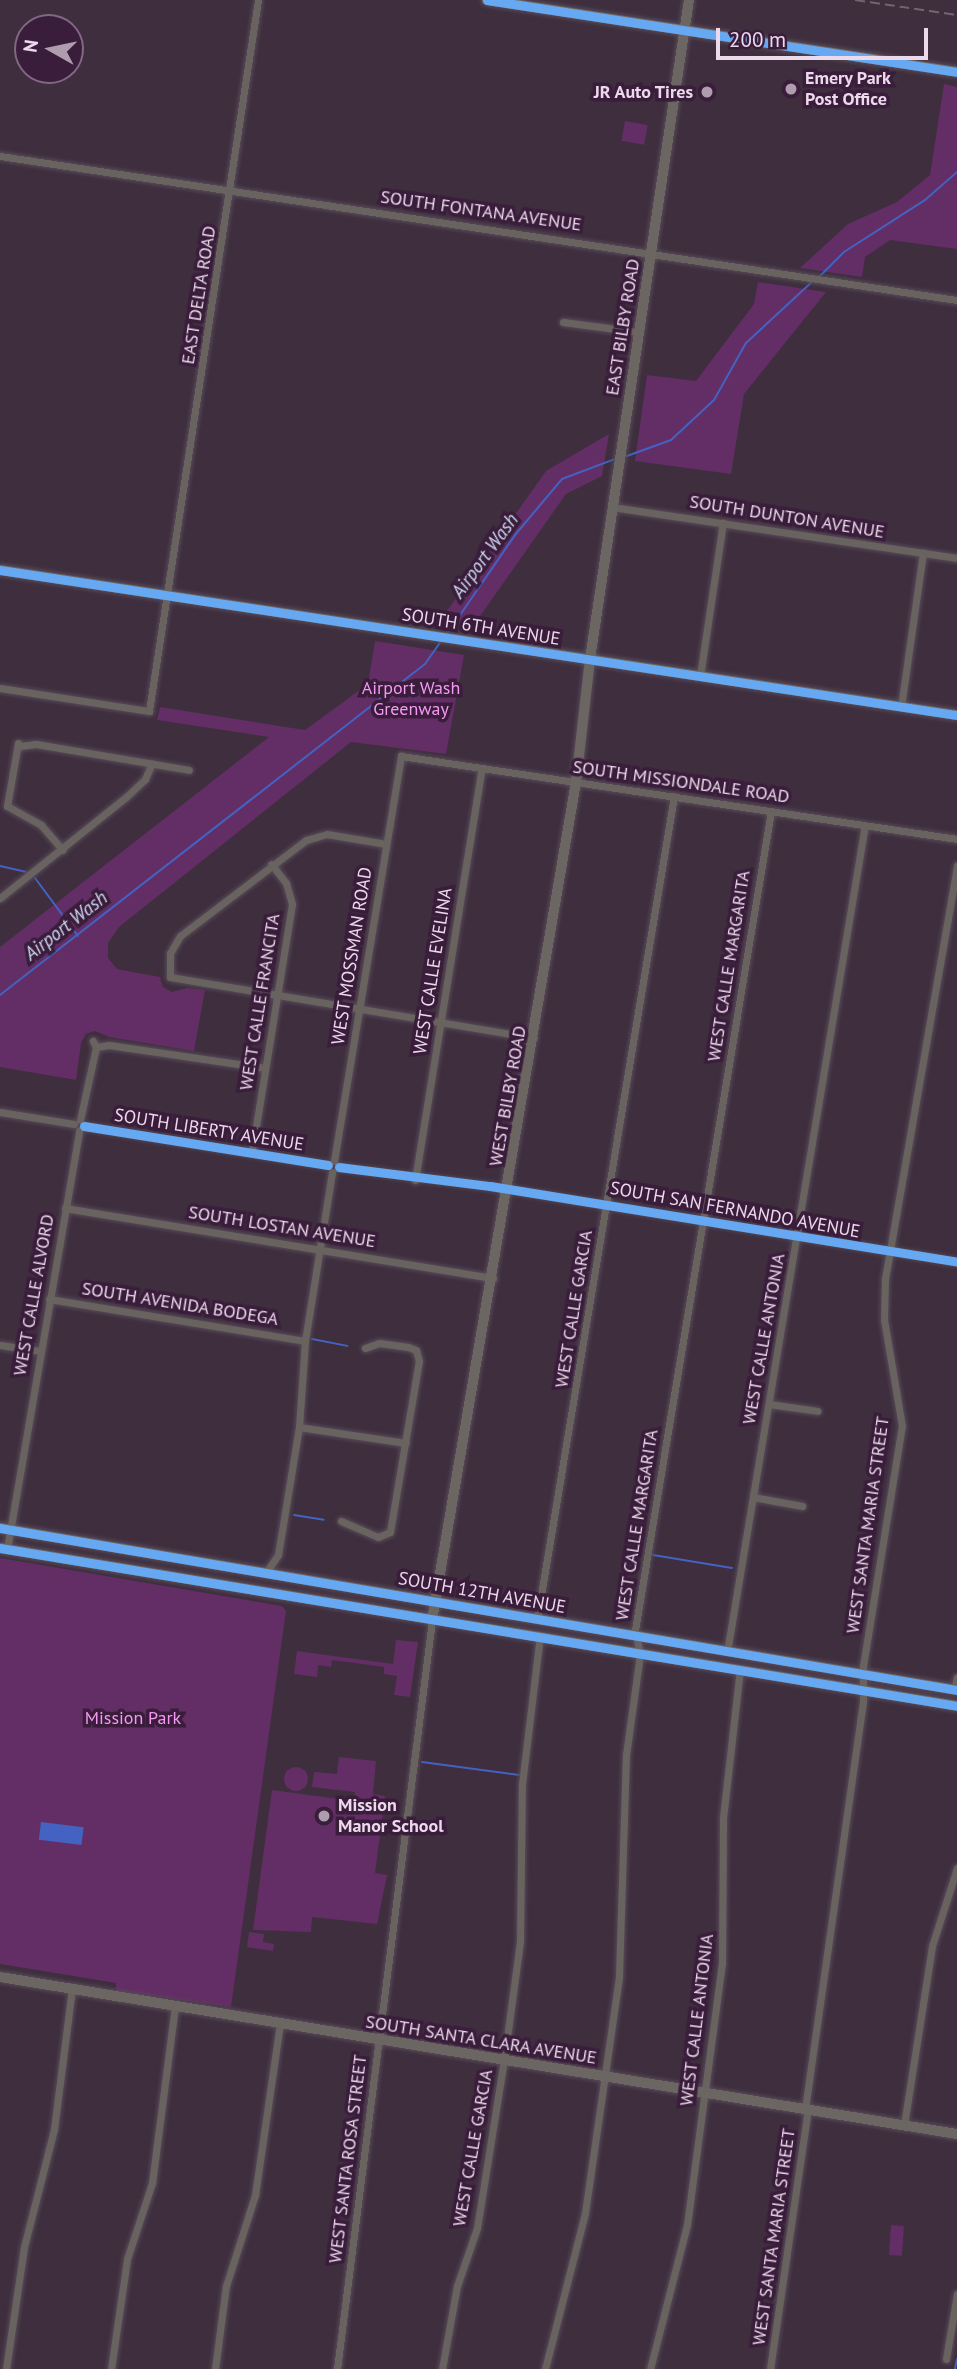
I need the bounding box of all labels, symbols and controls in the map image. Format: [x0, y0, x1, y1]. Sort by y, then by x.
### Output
north arrow [14, 14, 84, 84]
scale bar [719, 14, 931, 58]
text: 200 m [729, 26, 786, 53]
text: N [17, 38, 43, 54]
place label: Emery Park Post Office [805, 68, 891, 110]
place label: JR Auto Tires [592, 81, 693, 103]
marker: Emery Park Post Office [783, 81, 799, 97]
marker: JR Auto Tires [699, 84, 715, 100]
street label: SOUTH FONTANA AVENUE [378, 186, 584, 236]
street label: EAST DELTA ROAD [177, 224, 221, 366]
street label: EAST BILBY ROAD [601, 257, 645, 397]
street label: SOUTH DUNTON AVENUE [688, 491, 886, 543]
water label: Airport Wash [447, 509, 523, 603]
street label: SOUTH 6TH AVENUE [400, 604, 562, 650]
park label: Airport Wash Greenway [362, 678, 460, 720]
street label: SOUTH MISSIONDALE ROAD [571, 756, 791, 808]
street label: WEST MOSSMAN ROAD [327, 865, 377, 1047]
street label: WEST CALLE MARGARITA [703, 869, 755, 1063]
water label: Airport Wash [20, 886, 112, 966]
street label: WEST CALLE EVELINA [409, 886, 457, 1056]
street label: WEST CALLE FRANCITA [235, 912, 285, 1092]
street label: WEST BILBY ROAD [485, 1024, 531, 1168]
street label: SOUTH LIBERTY AVENUE [112, 1104, 306, 1156]
street label: SOUTH SAN FERNANDO AVENUE [608, 1177, 862, 1243]
street label: SOUTH LOSTAN AVENUE [187, 1201, 377, 1253]
street label: WEST CALLE ALVORD [9, 1212, 59, 1378]
street label: WEST CALLE GARCIA [551, 1228, 597, 1390]
street label: WEST CALLE ANTONIA [738, 1251, 790, 1427]
street label: SOUTH AVENIDA BODEGA [80, 1278, 280, 1330]
street label: WEST SANTA MARIA STREET [842, 1414, 894, 1636]
street label: WEST CALLE MARGARITA [611, 1428, 663, 1622]
street label: SOUTH 12TH AVENUE [396, 1568, 568, 1618]
park label: Mission Park [85, 1707, 181, 1729]
place label: Mission Manor School [338, 1795, 443, 1838]
marker: Mission Manor School [316, 1808, 332, 1824]
street label: WEST CALLE ANTONIA [676, 1932, 718, 2108]
street label: SOUTH SANTA CLARA AVENUE [363, 2011, 599, 2069]
street label: WEST SANTA ROSA STREET [324, 2053, 372, 2265]
street label: WEST CALLE GARCIA [448, 2067, 498, 2229]
street label: WEST SANTA MARIA STREET [748, 2126, 800, 2348]

